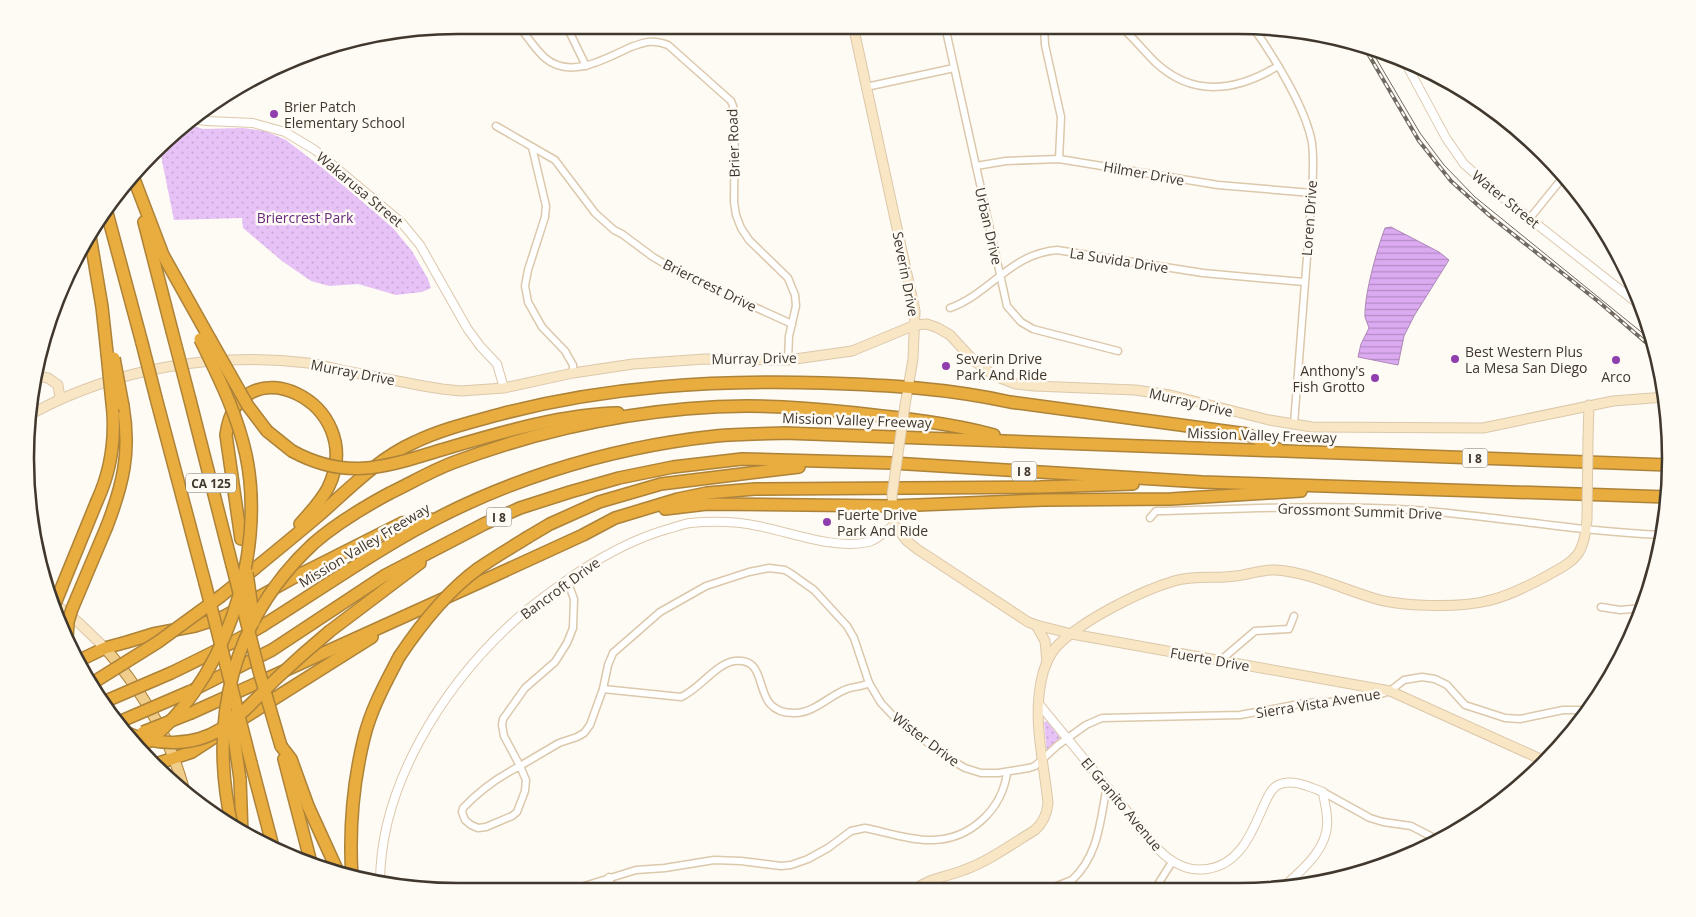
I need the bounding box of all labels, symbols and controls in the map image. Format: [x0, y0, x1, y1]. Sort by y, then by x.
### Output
place label: Brier Patch Elementary School [284, 97, 405, 132]
marker: Brier Patch Elementary School [268, 108, 280, 120]
street label: Brier Road [722, 108, 744, 178]
street label: Wakarusa Street [313, 147, 407, 231]
street label: Hilmer Drive [1102, 157, 1186, 189]
street label: Water Street [1468, 166, 1544, 232]
street label: Loren Drive [1297, 179, 1321, 256]
street label: Urban Drive [971, 185, 1007, 267]
park label: Briercrest Park [257, 208, 354, 227]
street label: Severin Drive [888, 230, 924, 318]
street label: La Suvida Drive [1068, 243, 1170, 277]
street label: Briercrest Drive [660, 254, 760, 316]
place label: Best Western Plus La Mesa San Diego [1465, 342, 1588, 377]
street label: Murray Drive [711, 348, 797, 368]
place label: Severin Drive Park And Ride [956, 349, 1047, 384]
marker: Best Western Plus La Mesa San Diego [1449, 353, 1461, 365]
marker: Arco [1610, 354, 1622, 366]
street label: Murray Drive [309, 355, 397, 389]
marker: Severin Drive Park And Ride [940, 360, 952, 372]
place label: Anthony's Fish Grotto [1293, 361, 1365, 396]
place label: Arco [1601, 367, 1631, 386]
marker: Anthony's Fish Grotto [1369, 372, 1381, 384]
street label: Murray Drive [1147, 383, 1235, 421]
street label: Mission Valley Freeway [782, 408, 933, 432]
street label: Mission Valley Freeway [1187, 423, 1338, 447]
road number: I 8 [1462, 448, 1488, 468]
road number: I 8 [1012, 462, 1036, 481]
road number: CA 125 [186, 473, 236, 492]
street label: Mission Valley Freeway [295, 498, 434, 592]
street label: Grossmont Summit Drive [1277, 499, 1443, 523]
place label: Fuerte Drive Park And Ride [837, 505, 928, 540]
road number: I 8 [486, 508, 512, 526]
marker: Fuerte Drive Park And Ride [821, 516, 833, 528]
street label: Bancroft Drive [516, 553, 604, 623]
street label: Fuerte Drive [1169, 643, 1251, 675]
street label: Sierra Vista Avenue [1254, 684, 1382, 722]
street label: Wister Drive [888, 707, 964, 771]
street label: El Granito Avenue [1077, 753, 1167, 855]

